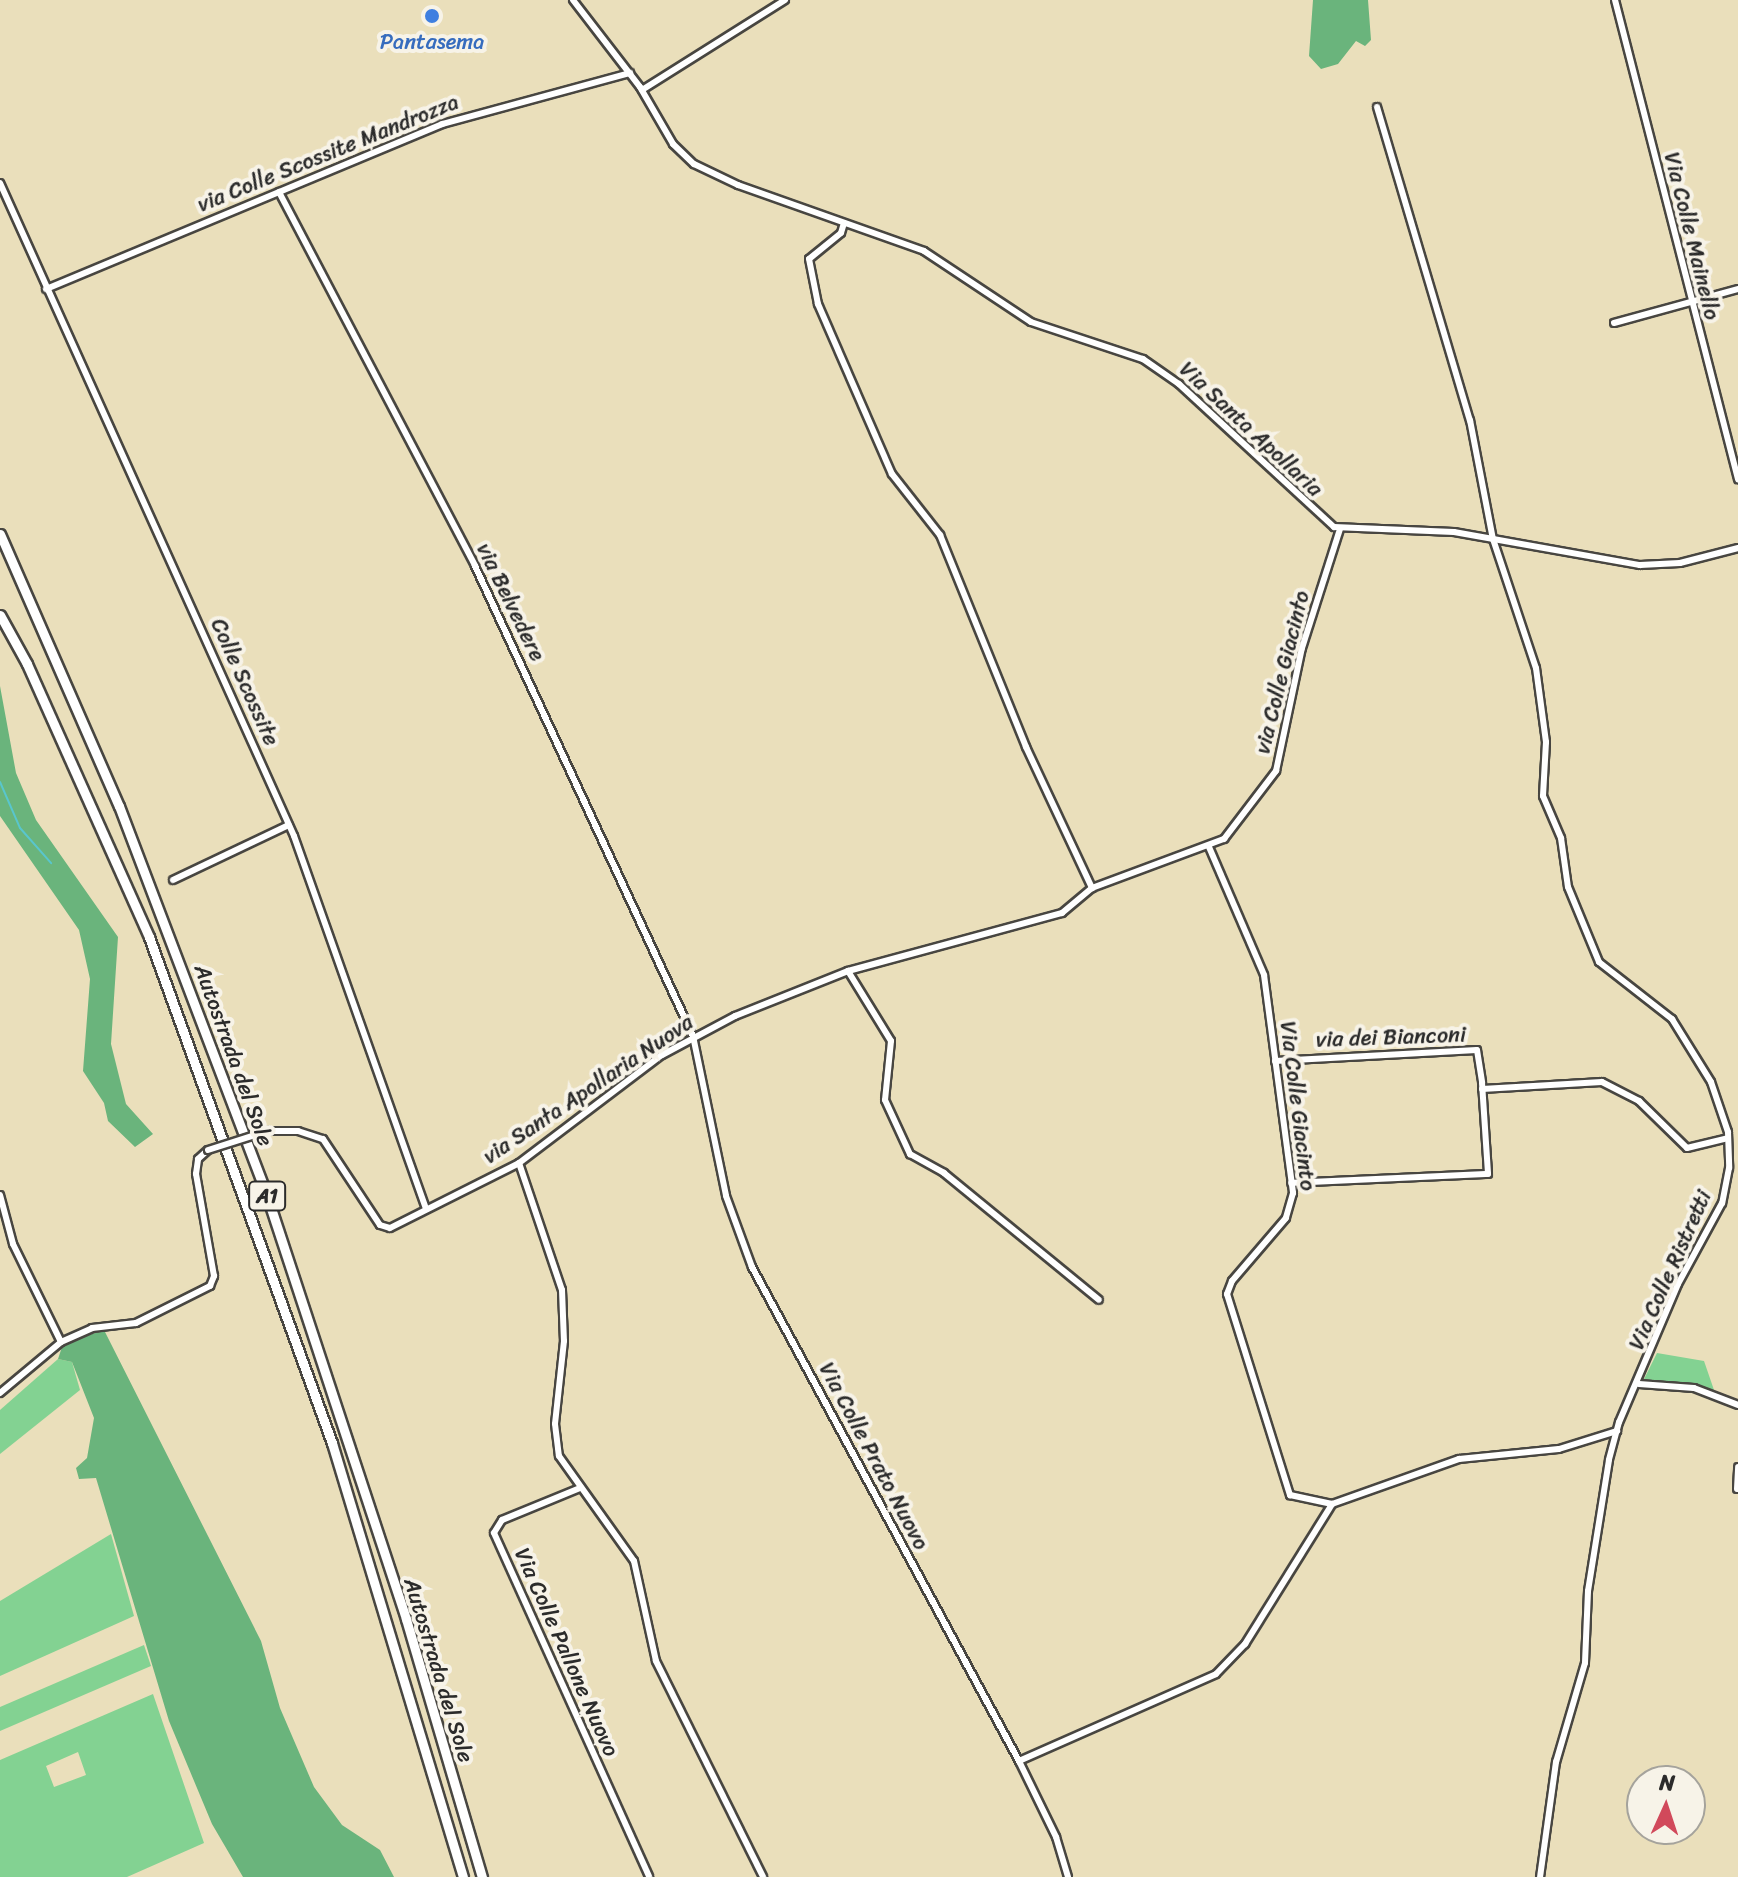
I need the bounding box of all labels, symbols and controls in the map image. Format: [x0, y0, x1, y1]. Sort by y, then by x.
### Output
marker: Pantasema [423, 7, 441, 25]
place label: Pantasema [380, 29, 484, 55]
street label: via Colle Scossite Mandrozza [194, 88, 462, 218]
street label: Via Colle Mainello [1658, 150, 1726, 322]
street label: Via Santa Apollaria [1174, 356, 1328, 502]
street label: via Belvedere [471, 538, 551, 666]
street label: via Colle Giacinto [1249, 588, 1315, 756]
street label: Colle Scossite [205, 615, 285, 749]
street label: Autostrada del Sole [189, 960, 279, 1150]
street label: via Santa Apollaria Nuova [478, 1009, 698, 1169]
street label: Via Colle Giacinto [1275, 1020, 1321, 1192]
street label: via dei Bianconi [1315, 1021, 1467, 1053]
road number: A1 [247, 1180, 287, 1212]
street label: Via Colle Ristretti [1623, 1185, 1717, 1355]
street label: Via Colle Prato Nuovo [813, 1357, 935, 1555]
street label: Via Colle Pallone Nuovo [509, 1543, 625, 1761]
street label: Autostrada del Sole [398, 1574, 480, 1766]
text: N [1659, 1763, 1676, 1802]
north arrow [1626, 1765, 1706, 1845]

